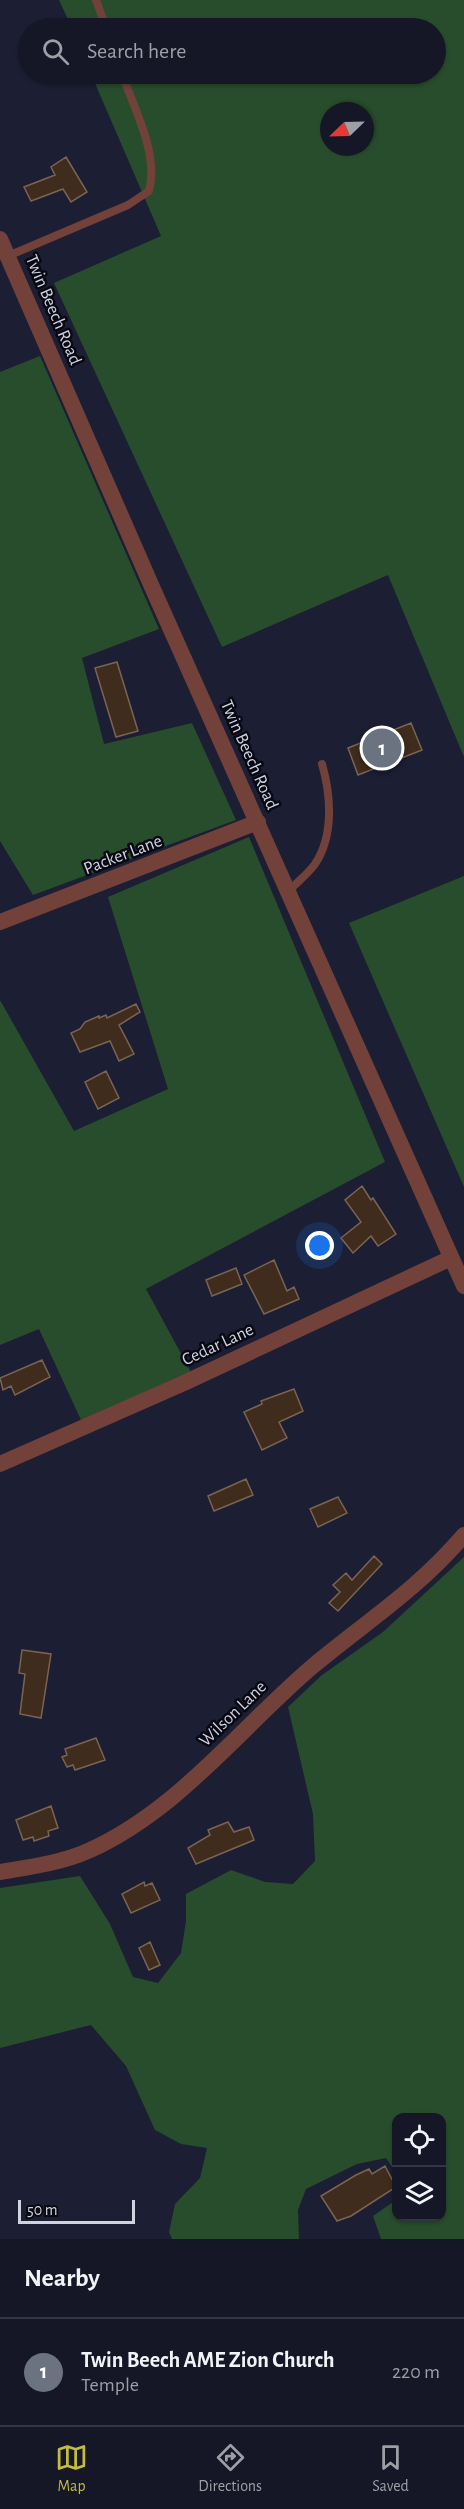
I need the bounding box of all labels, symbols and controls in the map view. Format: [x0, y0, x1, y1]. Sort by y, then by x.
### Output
search box [18, 18, 446, 84]
icon: search [39, 35, 72, 68]
text: Search here [87, 40, 186, 62]
north arrow [320, 102, 374, 156]
street label: Twin Beech Road [22, 252, 84, 368]
street label: Twin Beech Road [217, 698, 281, 812]
pin: 1 [362, 726, 401, 771]
street label: Packer Lane [81, 832, 165, 878]
your location [305, 1231, 334, 1260]
street label: Cedar Lane [179, 1321, 257, 1369]
street label: Wilson Lane [196, 1678, 270, 1750]
map controls [392, 2113, 446, 2221]
button: locate [392, 2113, 446, 2167]
button: layers [392, 2167, 446, 2221]
scale bar [18, 2197, 135, 2224]
text: 50 m [27, 2202, 58, 2218]
text: Nearby [24, 2265, 100, 2291]
text: Twin Beech AME Zion Church [81, 2349, 335, 2371]
text: 1 [40, 2362, 47, 2382]
text: 220 m [392, 2362, 440, 2382]
text: Temple [81, 2375, 139, 2395]
tab: Map [55, 2441, 88, 2496]
tab: Directions [198, 2441, 262, 2496]
tab: Saved [372, 2441, 409, 2496]

